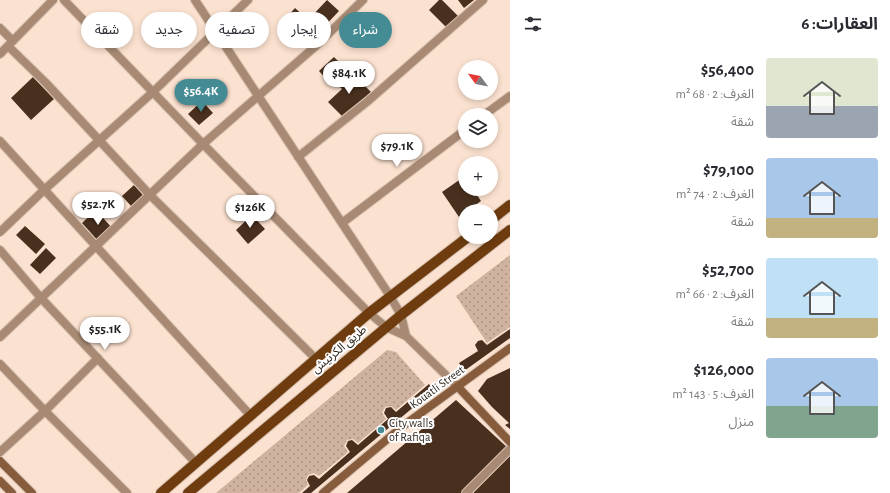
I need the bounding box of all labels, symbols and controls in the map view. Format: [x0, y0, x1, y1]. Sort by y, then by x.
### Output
chip: شقة [81, 12, 133, 48]
chip: جديد [141, 12, 197, 48]
chip: تصفية [205, 12, 269, 48]
chip: إيجار [277, 12, 331, 48]
chip: شراء [339, 12, 392, 48]
icon: filters [522, 13, 544, 35]
text: العقارات: 6 [801, 15, 878, 32]
north arrow [458, 60, 498, 100]
map controls [458, 60, 498, 244]
pin: $84.1K [316, 61, 382, 95]
text: $56,400 [701, 61, 754, 78]
text: $84.1K [332, 67, 366, 80]
icon: home [798, 74, 846, 122]
pin: $56.4K [168, 79, 234, 113]
text: $56.4K [184, 85, 218, 98]
text: الغرف: 2 · 68 m² [676, 88, 754, 101]
button: layers [458, 108, 498, 148]
text: شقة [731, 116, 754, 129]
pin: $79.1K [364, 134, 430, 168]
text: $79.1K [381, 140, 414, 153]
button: + [458, 156, 498, 196]
text: $79,100 [703, 161, 754, 178]
icon: home [798, 174, 846, 222]
text: الغرف: 2 · 74 m² [676, 188, 754, 201]
pin: $52.7K [65, 192, 131, 226]
pin: $126K [222, 195, 278, 229]
text: $52.7K [81, 198, 115, 211]
text: $126K [235, 201, 265, 214]
button: − [458, 204, 498, 244]
text: شقة [731, 216, 754, 229]
text: $52,700 [702, 261, 754, 278]
icon: home [798, 274, 846, 322]
text: الغرف: 2 · 66 m² [676, 288, 754, 301]
text: شقة [731, 316, 754, 329]
pin: $55.1K [72, 317, 138, 351]
text: $55.1K [89, 323, 121, 336]
street label: طريق الكرنيش [309, 323, 370, 377]
text: $126,000 [694, 361, 754, 378]
street label: Kouatli Street [408, 363, 466, 411]
icon: home [798, 374, 846, 422]
text: الغرف: 5 · 143 m² [672, 388, 754, 401]
text: منزل [729, 416, 754, 429]
place label: City walls of Rafiqa [389, 417, 433, 443]
marker: City walls of Rafiqa [376, 425, 386, 435]

